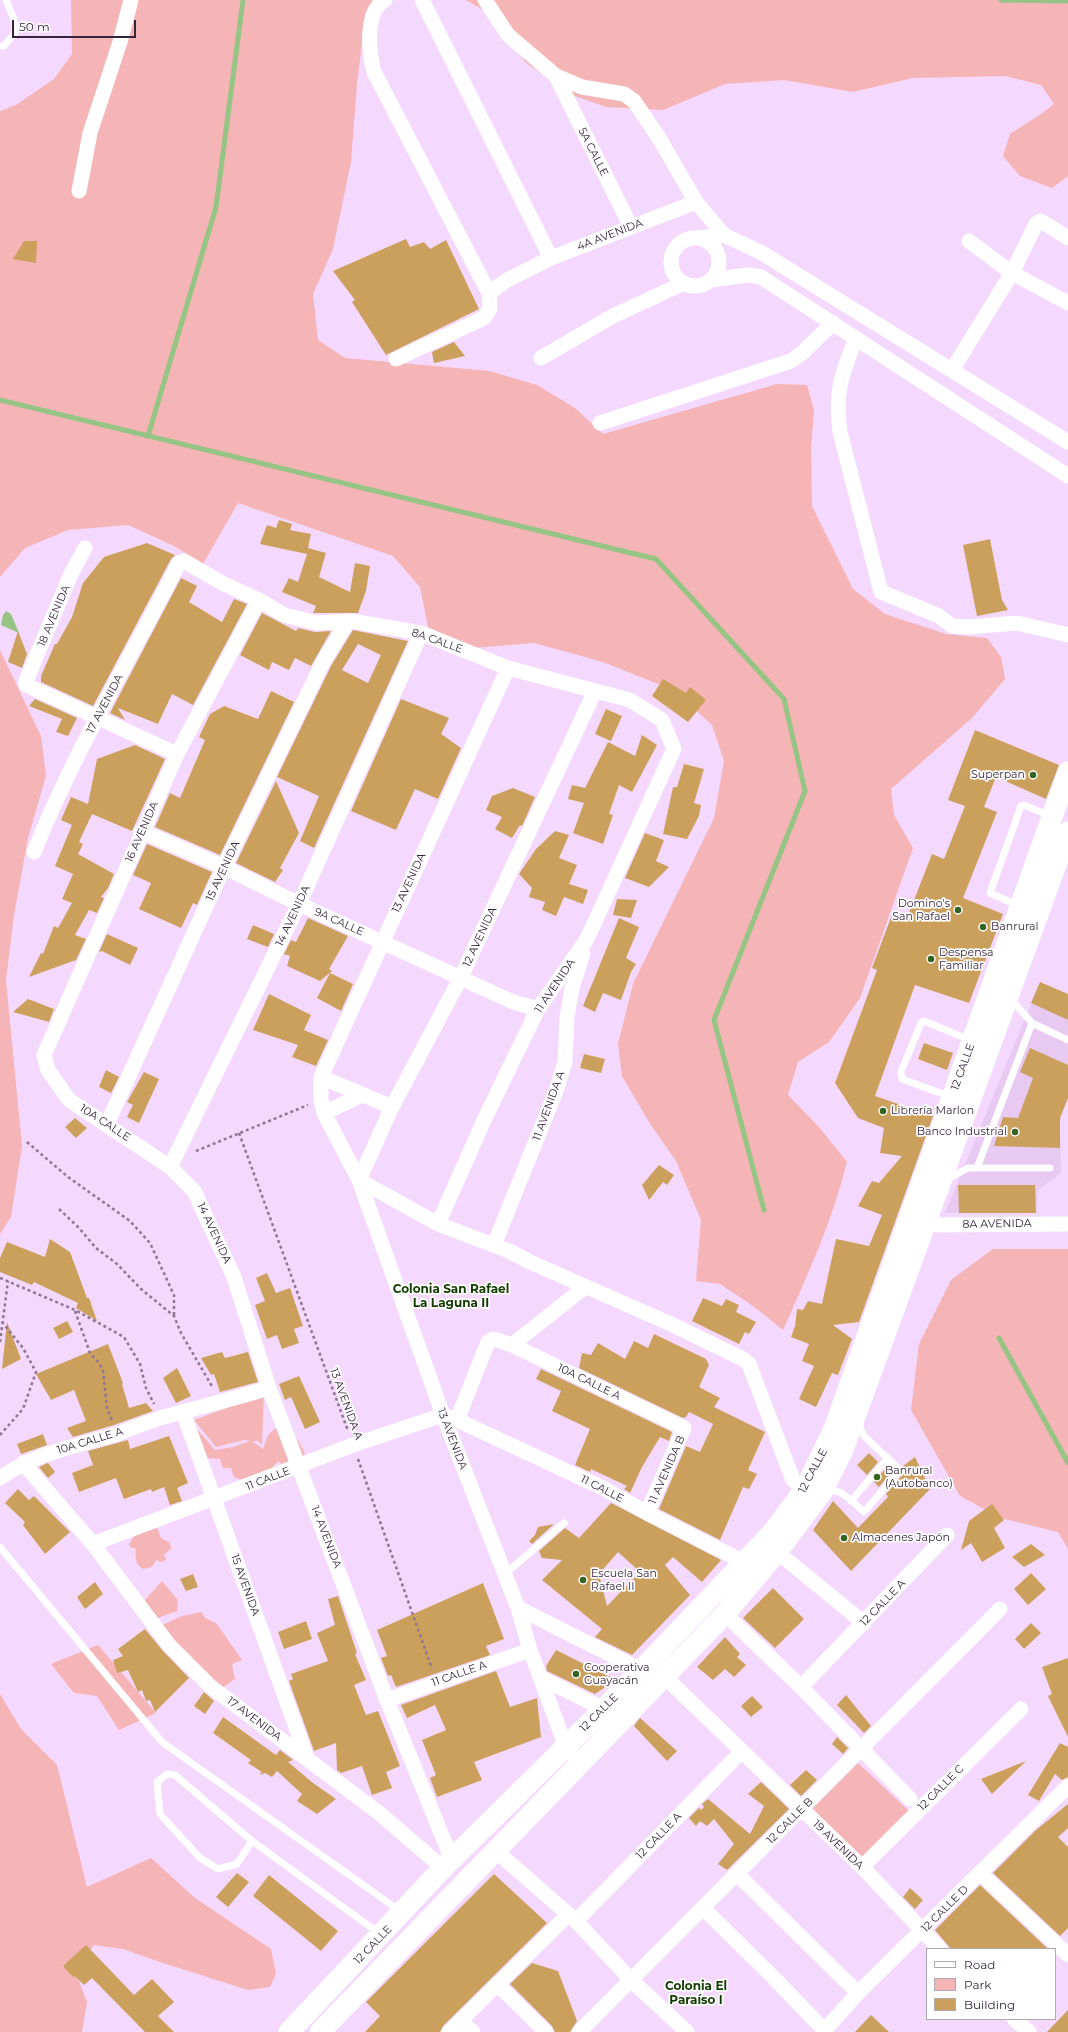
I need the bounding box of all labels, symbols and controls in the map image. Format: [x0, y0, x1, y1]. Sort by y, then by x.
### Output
scale bar [14, 12, 138, 38]
text: 50 m [19, 19, 50, 34]
street label: 5A CALLE [575, 125, 611, 179]
street label: 4A AVENIDA [575, 216, 645, 254]
street label: 18 AVENIDA [35, 583, 73, 649]
street label: 8A CALLE [410, 626, 464, 656]
street label: 17 AVENIDA [84, 672, 126, 736]
place label: Superpan [971, 768, 1025, 782]
marker: Superpan [1028, 770, 1038, 780]
street label: 16 AVENIDA [123, 800, 161, 864]
street label: 15 AVENIDA [203, 839, 243, 903]
street label: 13 AVENIDA [389, 851, 429, 915]
street label: 14 AVENIDA [273, 883, 313, 949]
place label: Domino's San Rafael [892, 897, 950, 923]
street label: 9A CALLE [312, 905, 366, 939]
street label: 12 AVENIDA [460, 905, 500, 969]
marker: Domino's San Rafael [953, 905, 963, 915]
place label: Banrural [991, 920, 1038, 934]
marker: Banrural [978, 922, 988, 932]
place label: Despensa Familiar [939, 946, 993, 972]
marker: Despensa Familiar [926, 954, 936, 964]
street label: 11 AVENIDA [532, 956, 578, 1016]
street label: 12 CALLE [948, 1042, 978, 1092]
street label: 11 AVENIDA A [530, 1069, 568, 1143]
street label: 10A CALLE [77, 1102, 133, 1144]
place label: Librería Marlon [891, 1104, 974, 1118]
marker: Librería Marlon [878, 1106, 888, 1116]
place label: Banco Industrial [917, 1125, 1007, 1139]
marker: Banco Industrial [1010, 1127, 1020, 1137]
street label: 14 AVENIDA [194, 1200, 234, 1266]
street label: 8A AVENIDA [962, 1217, 1032, 1231]
district label: Colonia San Rafael La Laguna II [393, 1282, 509, 1310]
street label: 10A CALLE A [555, 1361, 623, 1403]
street label: 13 AVENIDA A [327, 1366, 365, 1442]
street label: 13 AVENIDA [434, 1407, 470, 1471]
street label: 10A CALLE A [55, 1425, 125, 1457]
street label: 11 AVENIDA B [646, 1434, 688, 1506]
street label: 12 CALLE [796, 1446, 830, 1496]
street label: 11 CALLE [244, 1464, 292, 1494]
place label: Banrural (Autobanco) [885, 1464, 953, 1490]
marker: Banrural (Autobanco) [872, 1472, 882, 1482]
street label: 11 CALLE [578, 1473, 626, 1505]
street label: 14 AVENIDA [308, 1504, 344, 1570]
place label: Almacenes Japón [852, 1531, 950, 1545]
marker: Almacenes Japón [839, 1533, 849, 1543]
street label: 15 AVENIDA [228, 1552, 262, 1618]
place label: Escuela San Rafael II [591, 1567, 657, 1593]
marker: Escuela San Rafael II [578, 1575, 588, 1585]
street label: 12 CALLE A [858, 1577, 908, 1629]
street label: 11 CALLE A [430, 1658, 488, 1690]
place label: Cooperativa Guayacán [584, 1661, 650, 1687]
marker: Cooperativa Guayacán [571, 1669, 581, 1679]
street label: 12 CALLE [577, 1691, 621, 1735]
street label: 17 AVENIDA [224, 1694, 284, 1744]
street label: 12 CALLE C [915, 1762, 967, 1814]
street label: 12 CALLE B [764, 1795, 816, 1847]
street label: 12 CALLE A [634, 1810, 684, 1862]
street label: 19 AVENIDA [810, 1818, 866, 1872]
street label: 12 CALLE D [919, 1883, 971, 1935]
street label: 12 CALLE [351, 1923, 395, 1967]
legend [926, 1948, 1056, 2020]
text: Road [964, 1957, 995, 1972]
text: Park [964, 1977, 991, 1992]
district label: Colonia El Paraíso I [665, 1979, 727, 2007]
text: Building [964, 1997, 1015, 2012]

